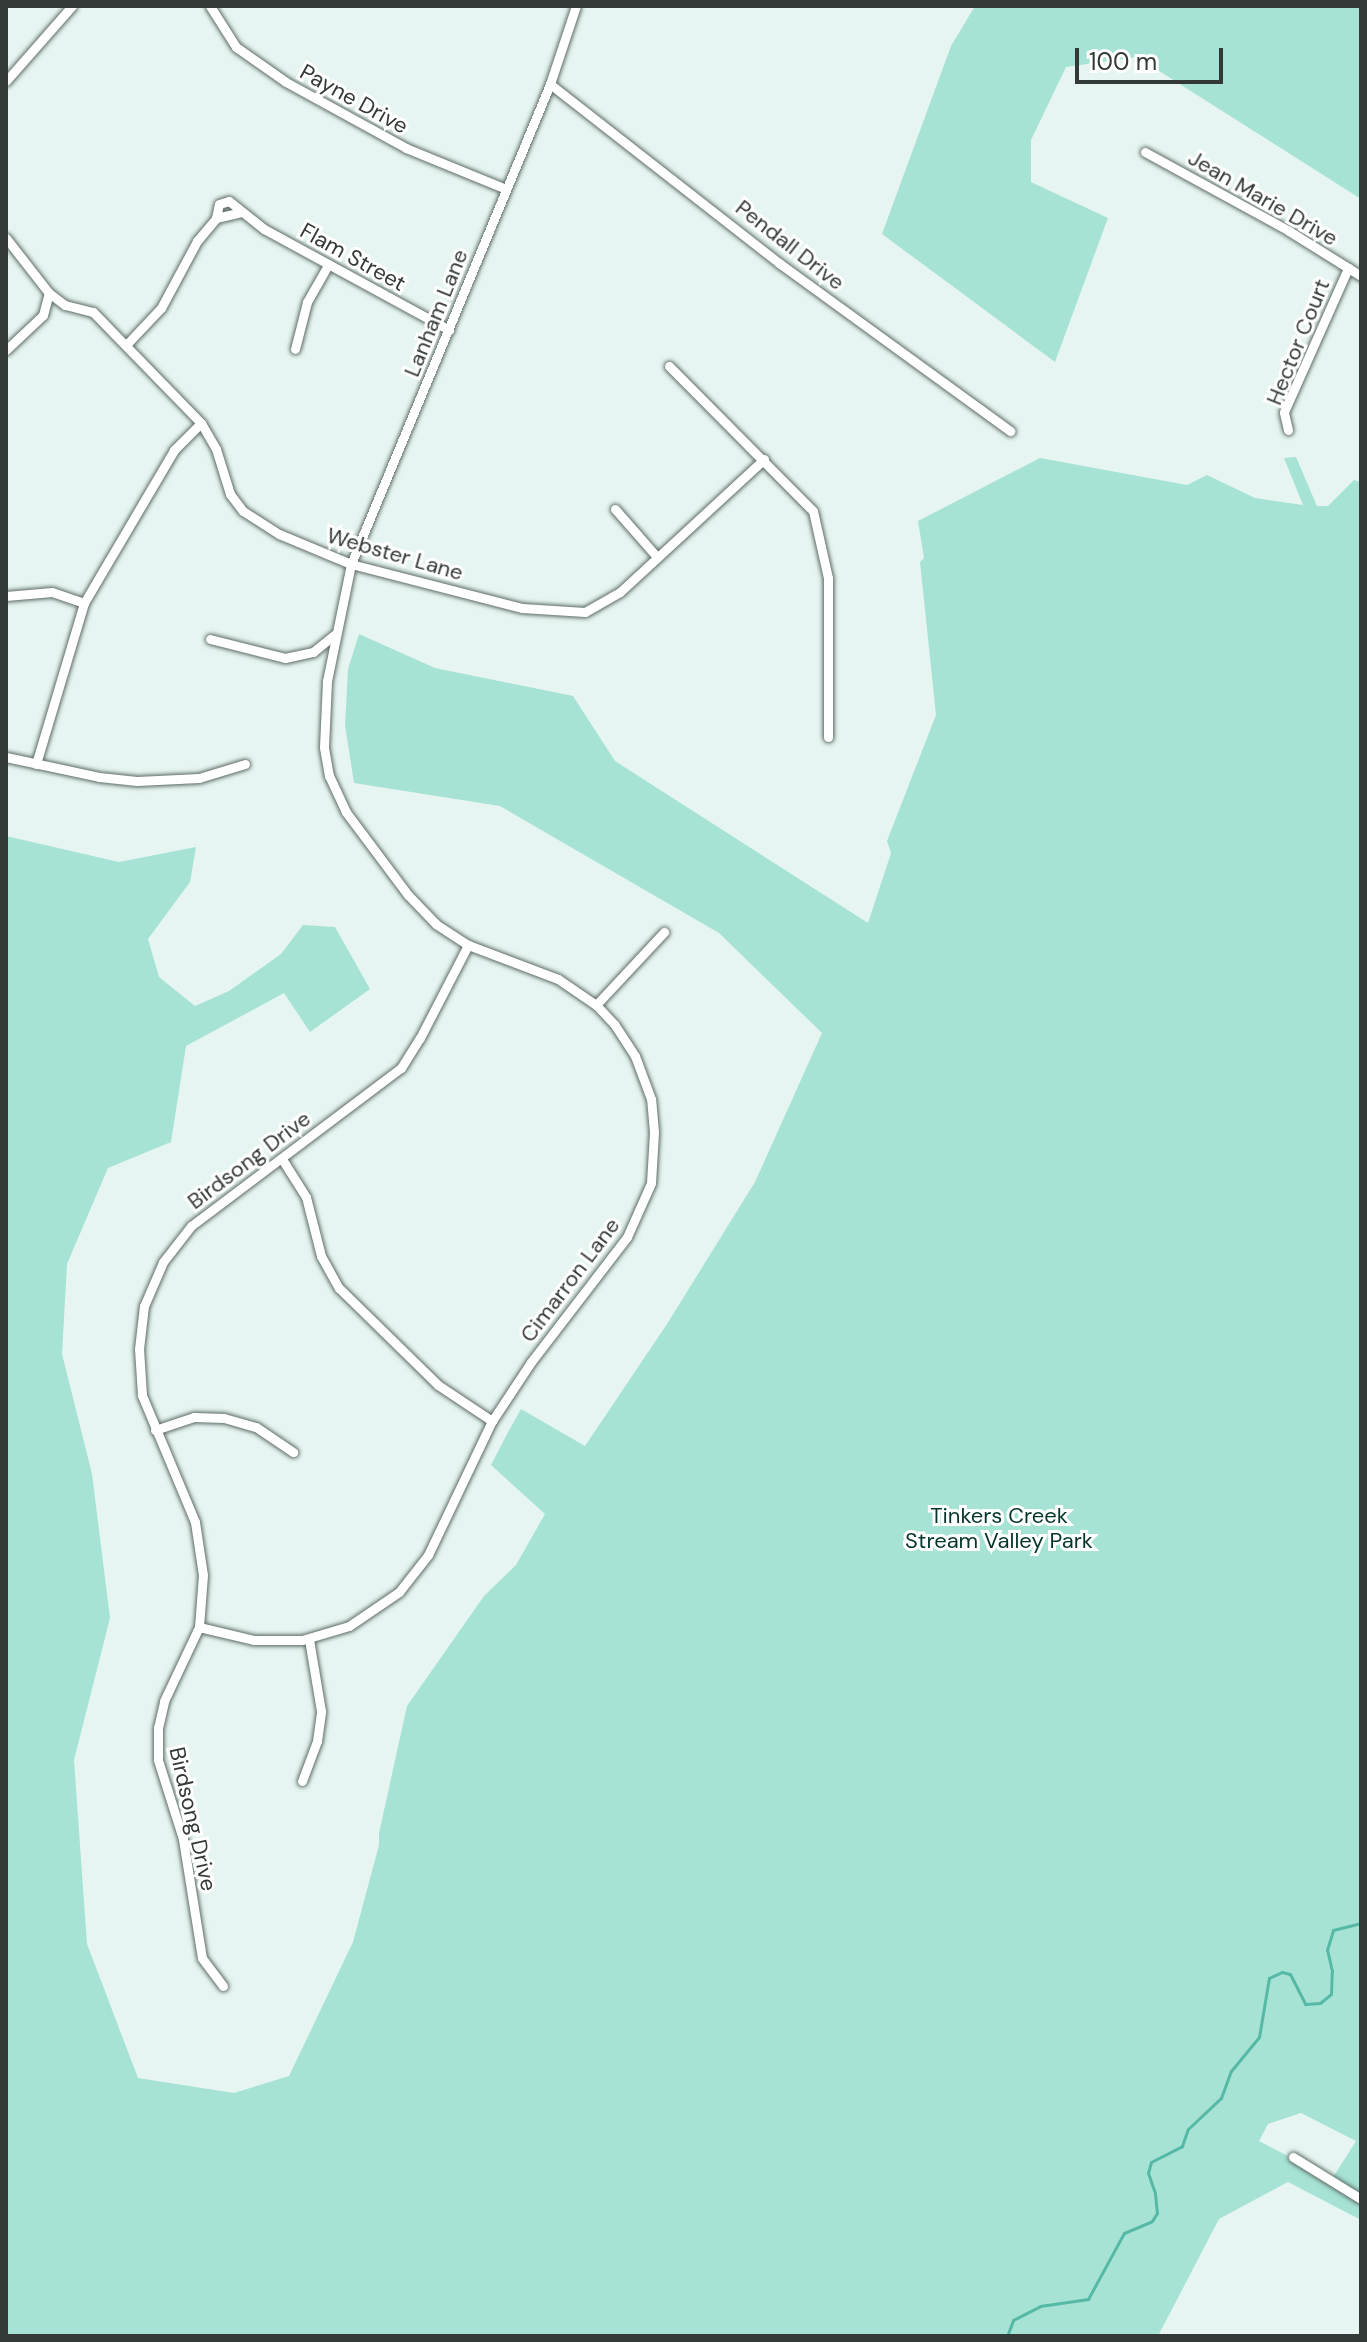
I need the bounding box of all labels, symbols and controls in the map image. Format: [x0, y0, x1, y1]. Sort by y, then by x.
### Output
scale bar [1079, 32, 1227, 82]
text: 100 m [1089, 46, 1157, 77]
street label: Payne Drive [295, 59, 413, 139]
street label: Jean Marie Drive [1184, 144, 1342, 252]
street label: Pendall Drive [730, 194, 850, 296]
street label: Flam Street [296, 217, 410, 297]
street label: Lanham Lane [398, 245, 474, 381]
street label: Hector Court [1261, 275, 1335, 409]
street label: Webster Lane [324, 522, 466, 586]
street label: Birdsong Drive [182, 1105, 316, 1215]
street label: Cimarron Lane [515, 1213, 625, 1347]
park label: Tinkers Creek Stream Valley Park [905, 1502, 1093, 1554]
street label: Birdsong Drive [164, 1744, 222, 1894]

